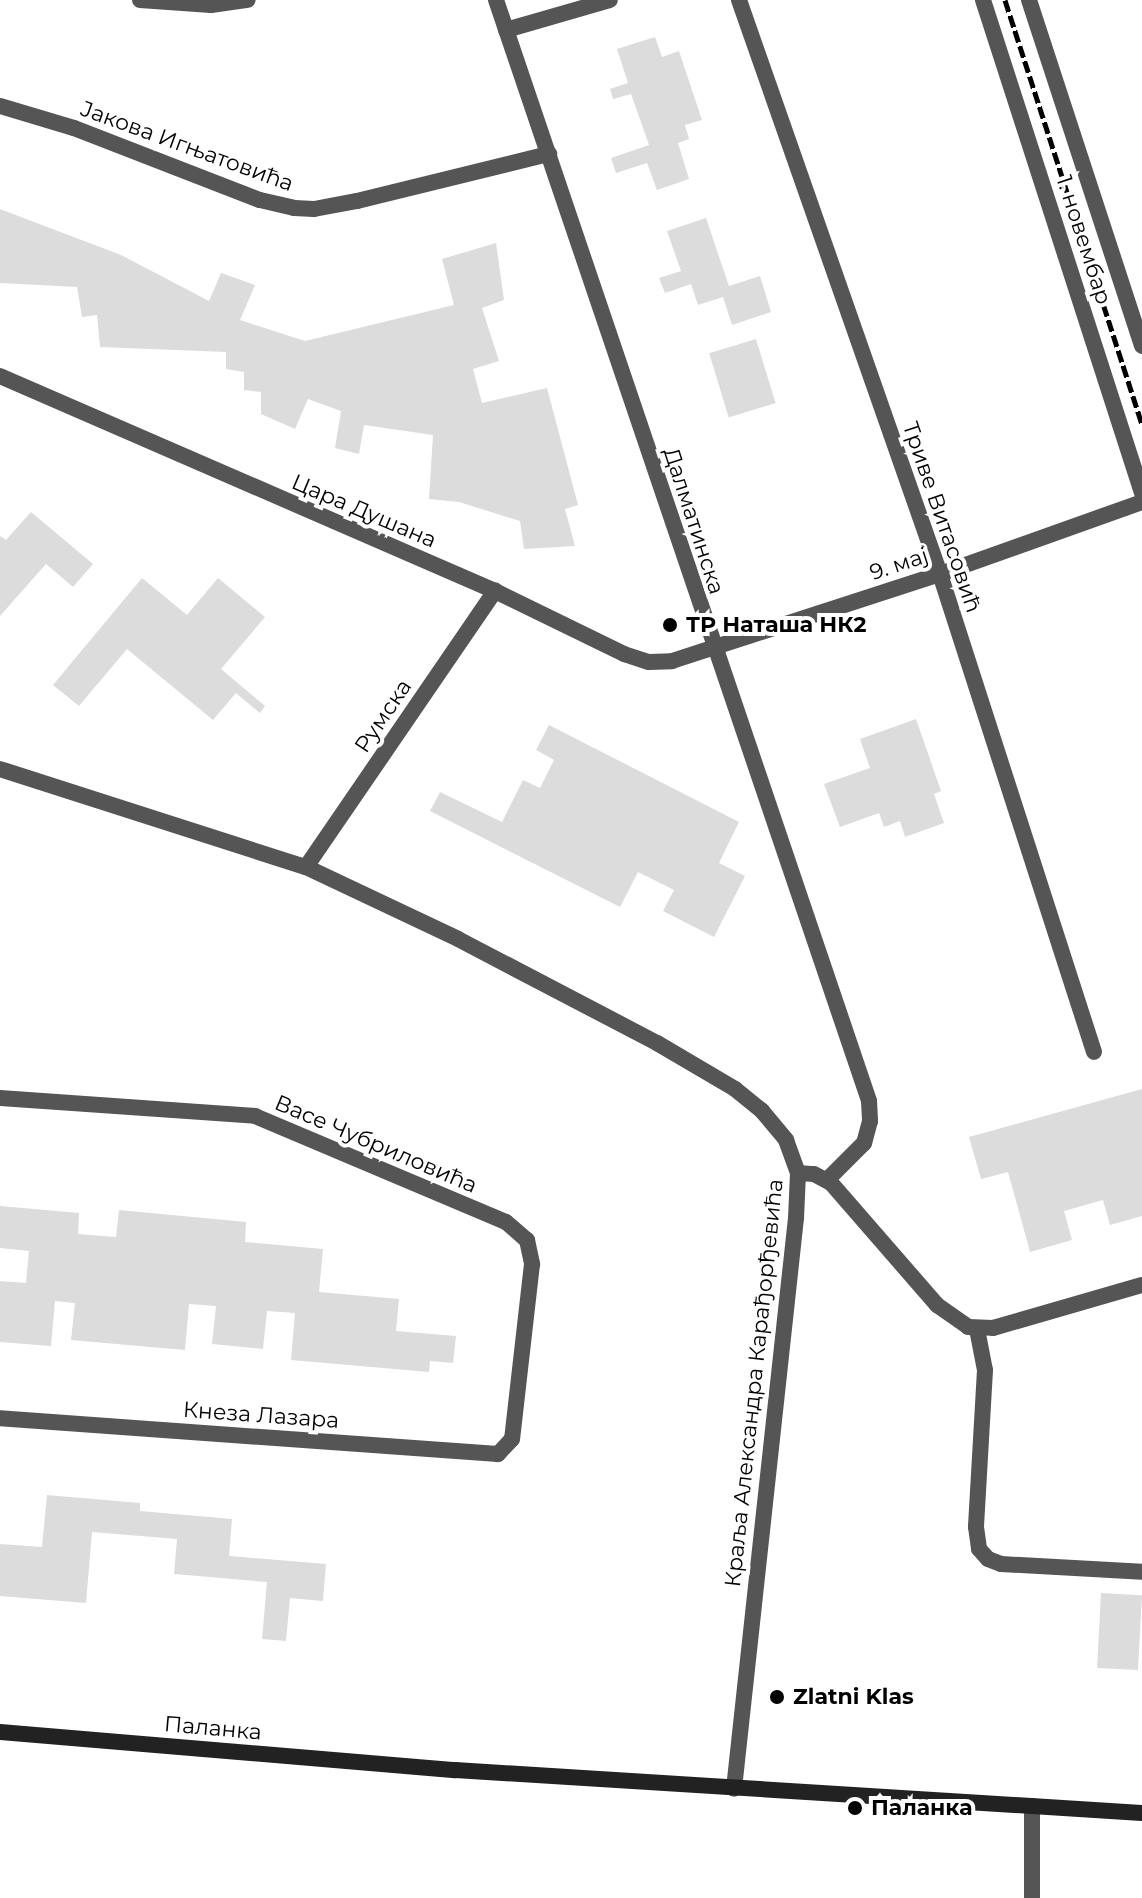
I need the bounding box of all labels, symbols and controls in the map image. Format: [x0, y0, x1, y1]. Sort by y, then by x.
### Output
street label: Јакова Игњатовића [77, 95, 297, 197]
street label: 1. новембар [1051, 172, 1117, 308]
street label: Триве Витасовић [897, 418, 987, 616]
street label: Далматинска [658, 444, 730, 598]
street label: Цара Душана [288, 469, 440, 553]
street label: 9. мај [866, 542, 932, 586]
place label: ТР Наташа НК2 [686, 612, 866, 638]
marker: ТР Наташа НК2 [661, 616, 679, 634]
street label: Румска [349, 674, 417, 758]
street label: Васе Чубриловића [271, 1089, 481, 1199]
street label: Краља Александра Карађорђевића [719, 1178, 789, 1588]
street label: Кнеза Лазара [182, 1396, 340, 1434]
place label: Zlatni Klas [793, 1684, 914, 1710]
marker: Zlatni Klas [768, 1688, 786, 1706]
street label: Паланка [163, 1711, 263, 1745]
place label: Паланка [871, 1795, 973, 1821]
marker: Паланка [846, 1799, 864, 1817]

